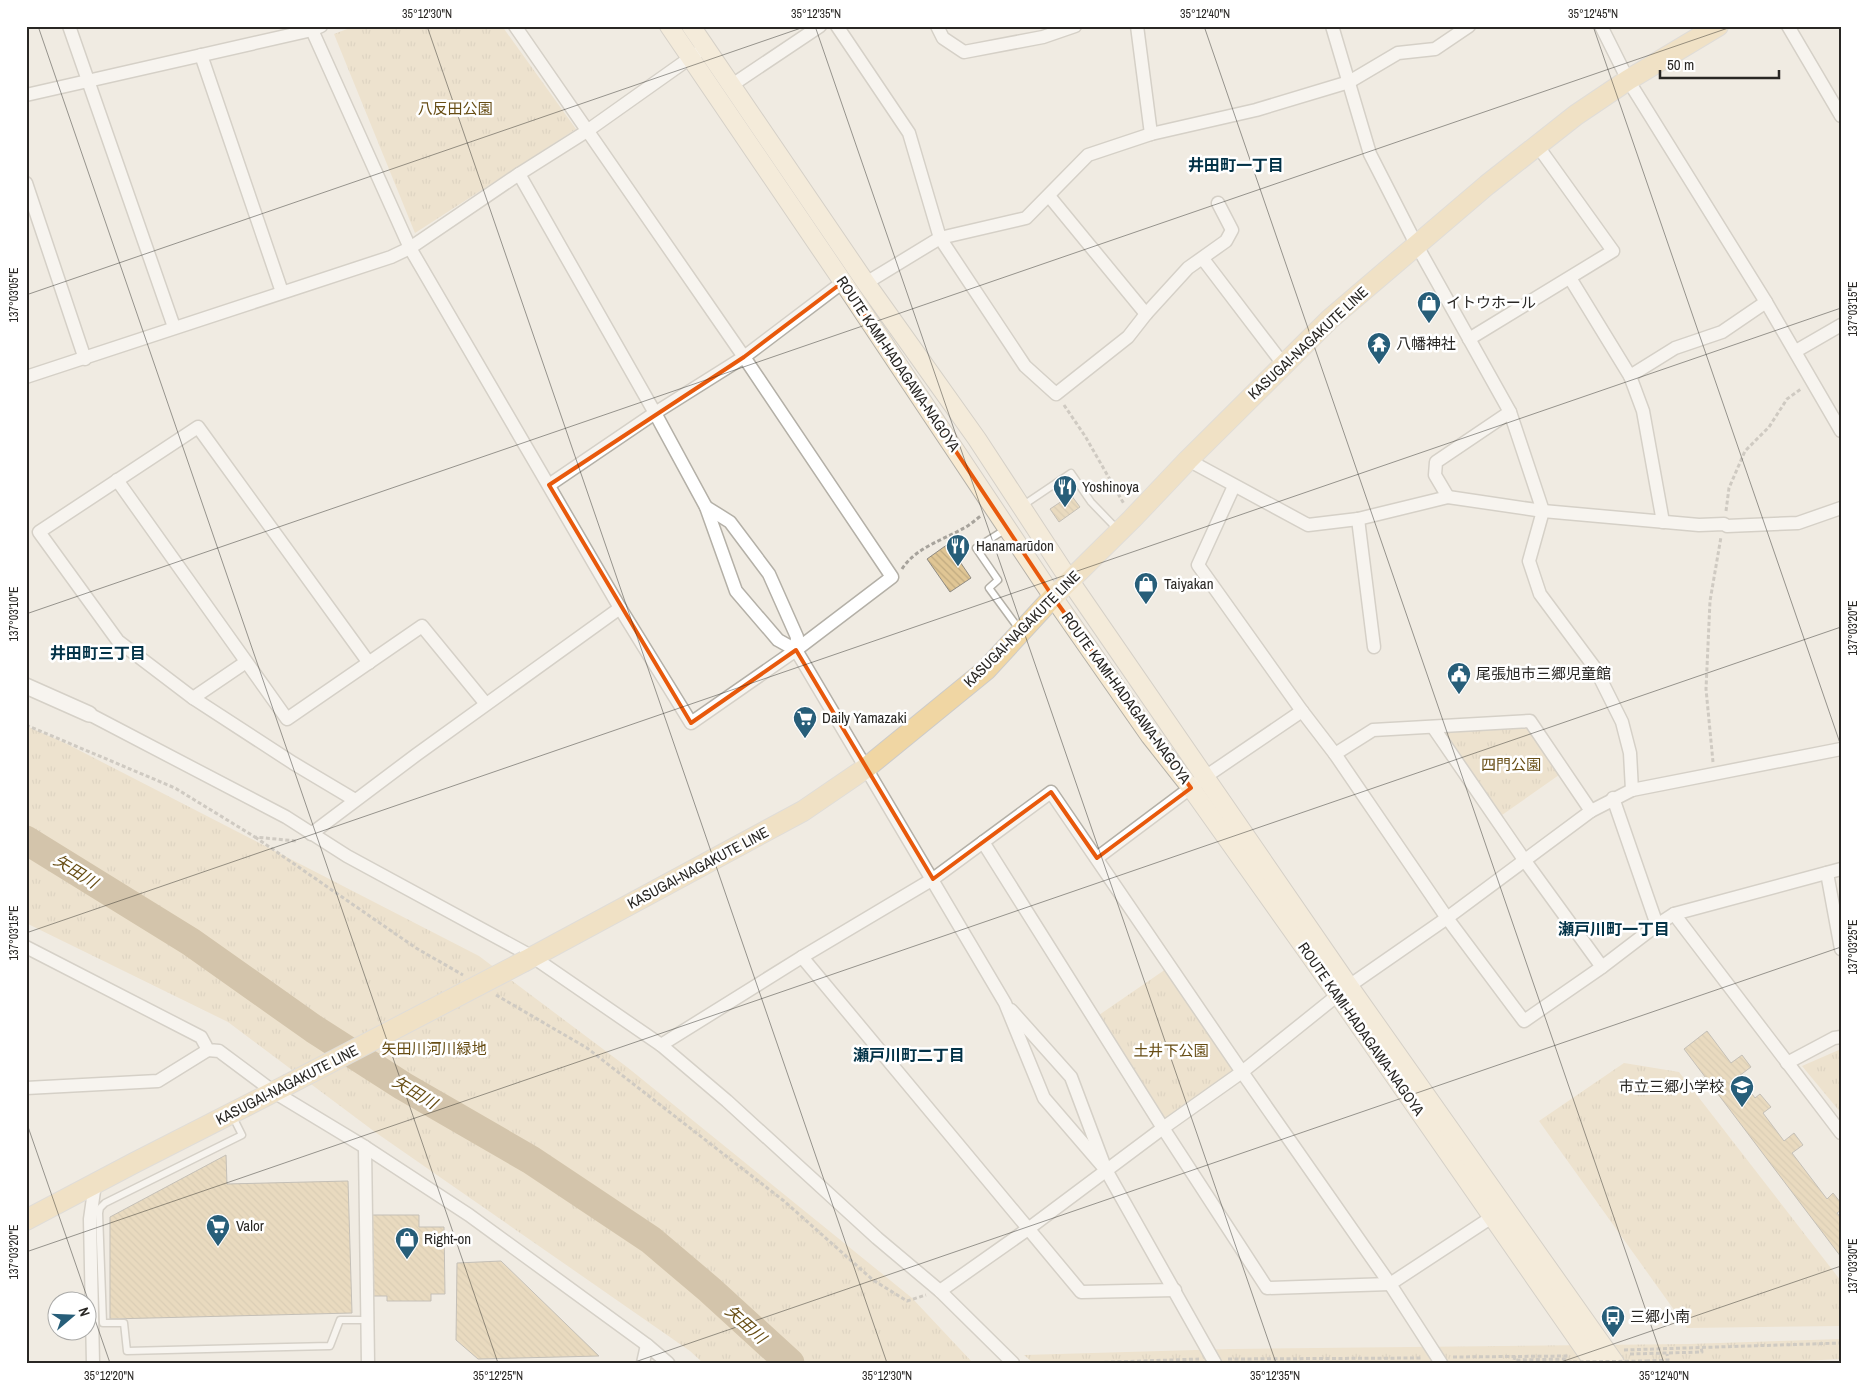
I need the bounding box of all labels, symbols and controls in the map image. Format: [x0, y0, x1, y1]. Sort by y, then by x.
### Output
text: 35°12'30"N [402, 6, 452, 22]
text: 35°12'35"N [791, 6, 841, 22]
text: 35°12'40"N [1180, 6, 1230, 22]
text: 35°12'45"N [1568, 6, 1618, 22]
scale bar [1660, 48, 1778, 80]
text: 50 m [1667, 54, 1694, 75]
park label: 八反田公園 [417, 98, 493, 119]
district label: 井田町一丁目 [1188, 154, 1284, 176]
text: 137°03'05"E [6, 267, 22, 323]
street label: ROUTE KAMI-HADAGAWA-NAGOYA [832, 272, 966, 456]
street label: KASUGAI-NAGAKUTE LINE [1243, 281, 1372, 404]
text: 137°03'15"E [1845, 281, 1861, 337]
shop icon: イトウホール [1416, 290, 1442, 324]
place label: イトウホール [1446, 292, 1536, 313]
temple icon: 八幡神社 [1366, 331, 1392, 365]
place label: 八幡神社 [1396, 333, 1456, 354]
restaurant icon: Yoshinoya [1052, 474, 1078, 508]
place label: Yoshinoya [1082, 476, 1139, 497]
restaurant icon: Hanamarūdon [945, 533, 971, 567]
place label: Hanamarūdon [976, 535, 1054, 556]
street label: KASUGAI-NAGAKUTE LINE [959, 566, 1085, 692]
shop icon: Taiyakan [1133, 571, 1159, 605]
place label: Taiyakan [1164, 573, 1213, 594]
text: 137°03'10"E [6, 586, 22, 642]
text: 137°03'20"E [1845, 600, 1861, 656]
street label: ROUTE KAMI-HADAGAWA-NAGOYA [1057, 608, 1196, 788]
district label: 井田町三丁目 [50, 642, 146, 664]
public building icon: 尾張旭市三郷児童館 [1446, 661, 1472, 695]
place label: 尾張旭市三郷児童館 [1476, 663, 1611, 684]
supermarket icon: Daily Yamazaki [792, 705, 818, 739]
place label: Daily Yamazaki [822, 707, 907, 728]
park label: 四門公園 [1481, 754, 1541, 775]
street label: KASUGAI-NAGAKUTE LINE [623, 821, 772, 914]
water label: 矢田川 [50, 849, 104, 894]
text: 137°03'15"E [6, 905, 22, 961]
district label: 瀬戸川町一丁目 [1558, 918, 1670, 940]
text: 137°03'25"E [1845, 919, 1861, 975]
street label: ROUTE KAMI-HADAGAWA-NAGOYA [1293, 938, 1430, 1120]
park label: 矢田川河川緑地 [381, 1038, 487, 1059]
street label: KASUGAI-NAGAKUTE LINE [212, 1040, 362, 1130]
park label: 土井下公園 [1133, 1040, 1209, 1061]
district label: 瀬戸川町二丁目 [853, 1044, 965, 1066]
water label: 矢田川 [389, 1070, 443, 1115]
school or university icon: 市立三郷小学校 [1729, 1074, 1755, 1108]
place label: 市立三郷小学校 [1619, 1076, 1724, 1097]
supermarket icon: Valor [205, 1213, 231, 1247]
place label: Valor [236, 1215, 264, 1236]
text: 137°03'20"E [6, 1224, 22, 1280]
shop icon: Right-on [394, 1226, 420, 1260]
place label: Right-on [424, 1228, 471, 1249]
text: 137°03'30"E [1845, 1238, 1861, 1294]
north arrow [48, 1292, 98, 1342]
water label: 矢田川 [721, 1300, 773, 1350]
bus stop icon: 三郷小南 [1600, 1304, 1626, 1338]
text: N [74, 1305, 94, 1319]
place label: 三郷小南 [1630, 1306, 1690, 1327]
text: 35°12'20"N [84, 1368, 134, 1384]
text: 35°12'25"N [473, 1368, 523, 1384]
text: 35°12'30"N [862, 1368, 912, 1384]
text: 35°12'35"N [1250, 1368, 1300, 1384]
text: 35°12'40"N [1639, 1368, 1689, 1384]

